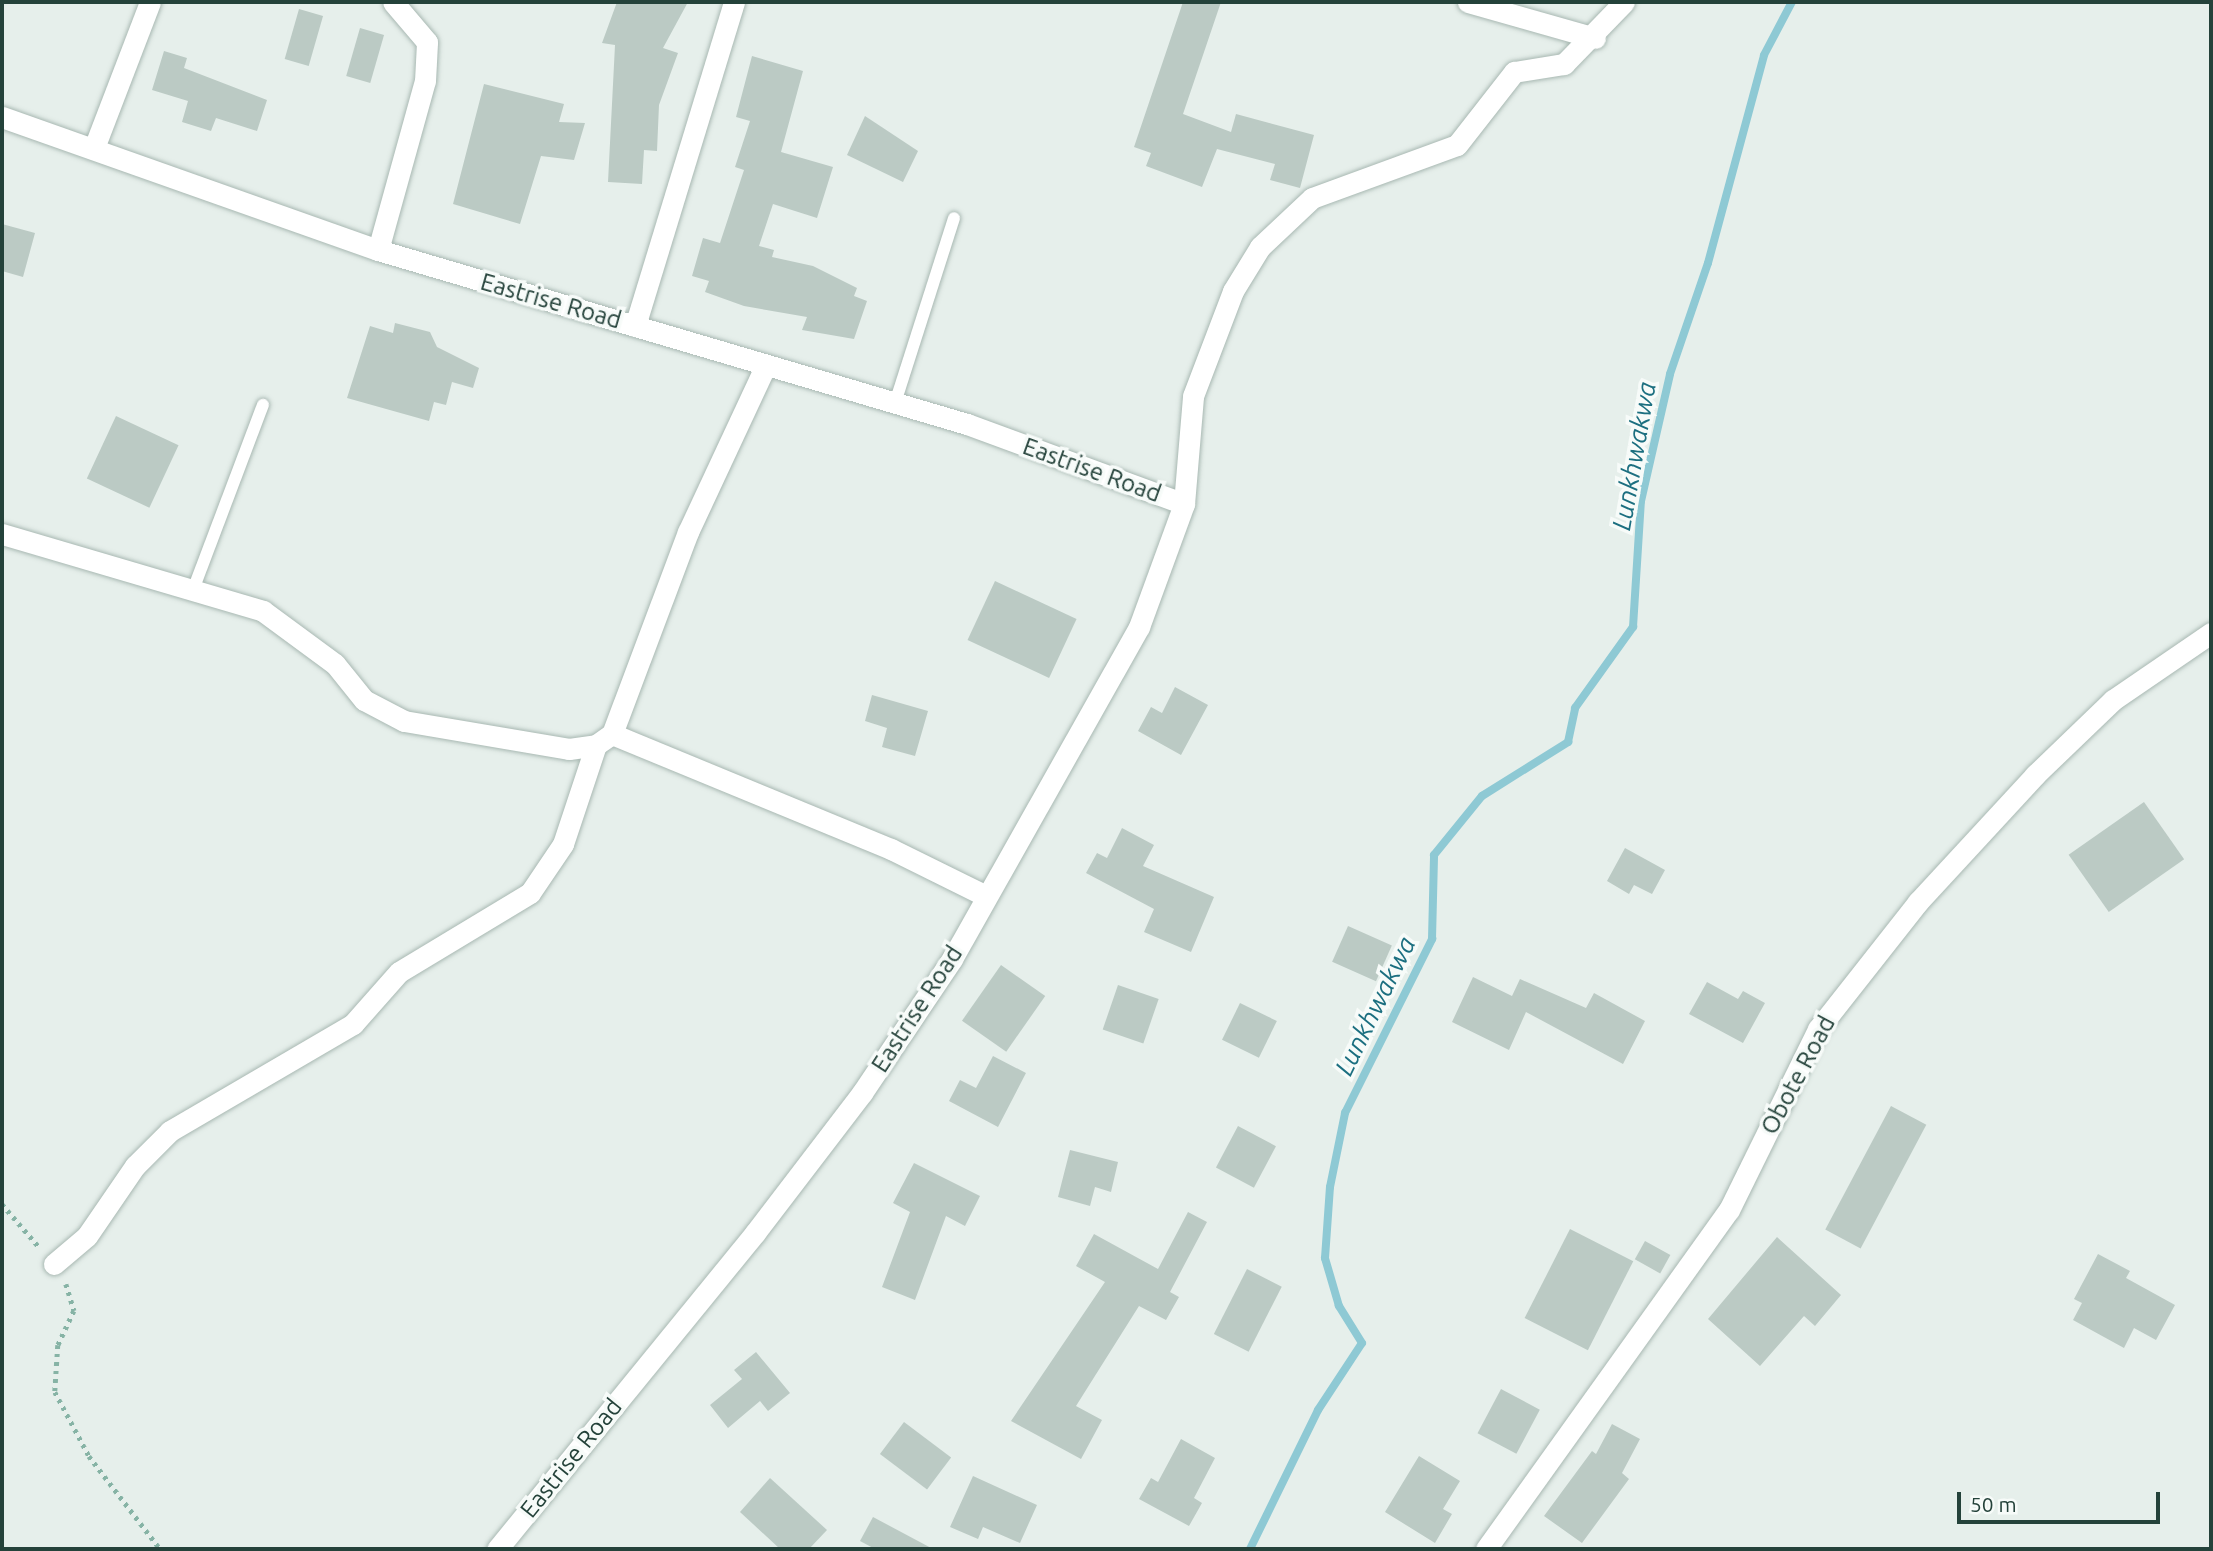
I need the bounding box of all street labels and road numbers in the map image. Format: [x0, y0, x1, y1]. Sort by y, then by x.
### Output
street label: Eastrise Road [477, 267, 625, 335]
street label: Eastrise Road [1019, 432, 1165, 508]
street label: Eastrise Road [865, 940, 969, 1078]
street label: Obote Road [1755, 1011, 1841, 1139]
street label: Eastrise Road [514, 1393, 628, 1523]

